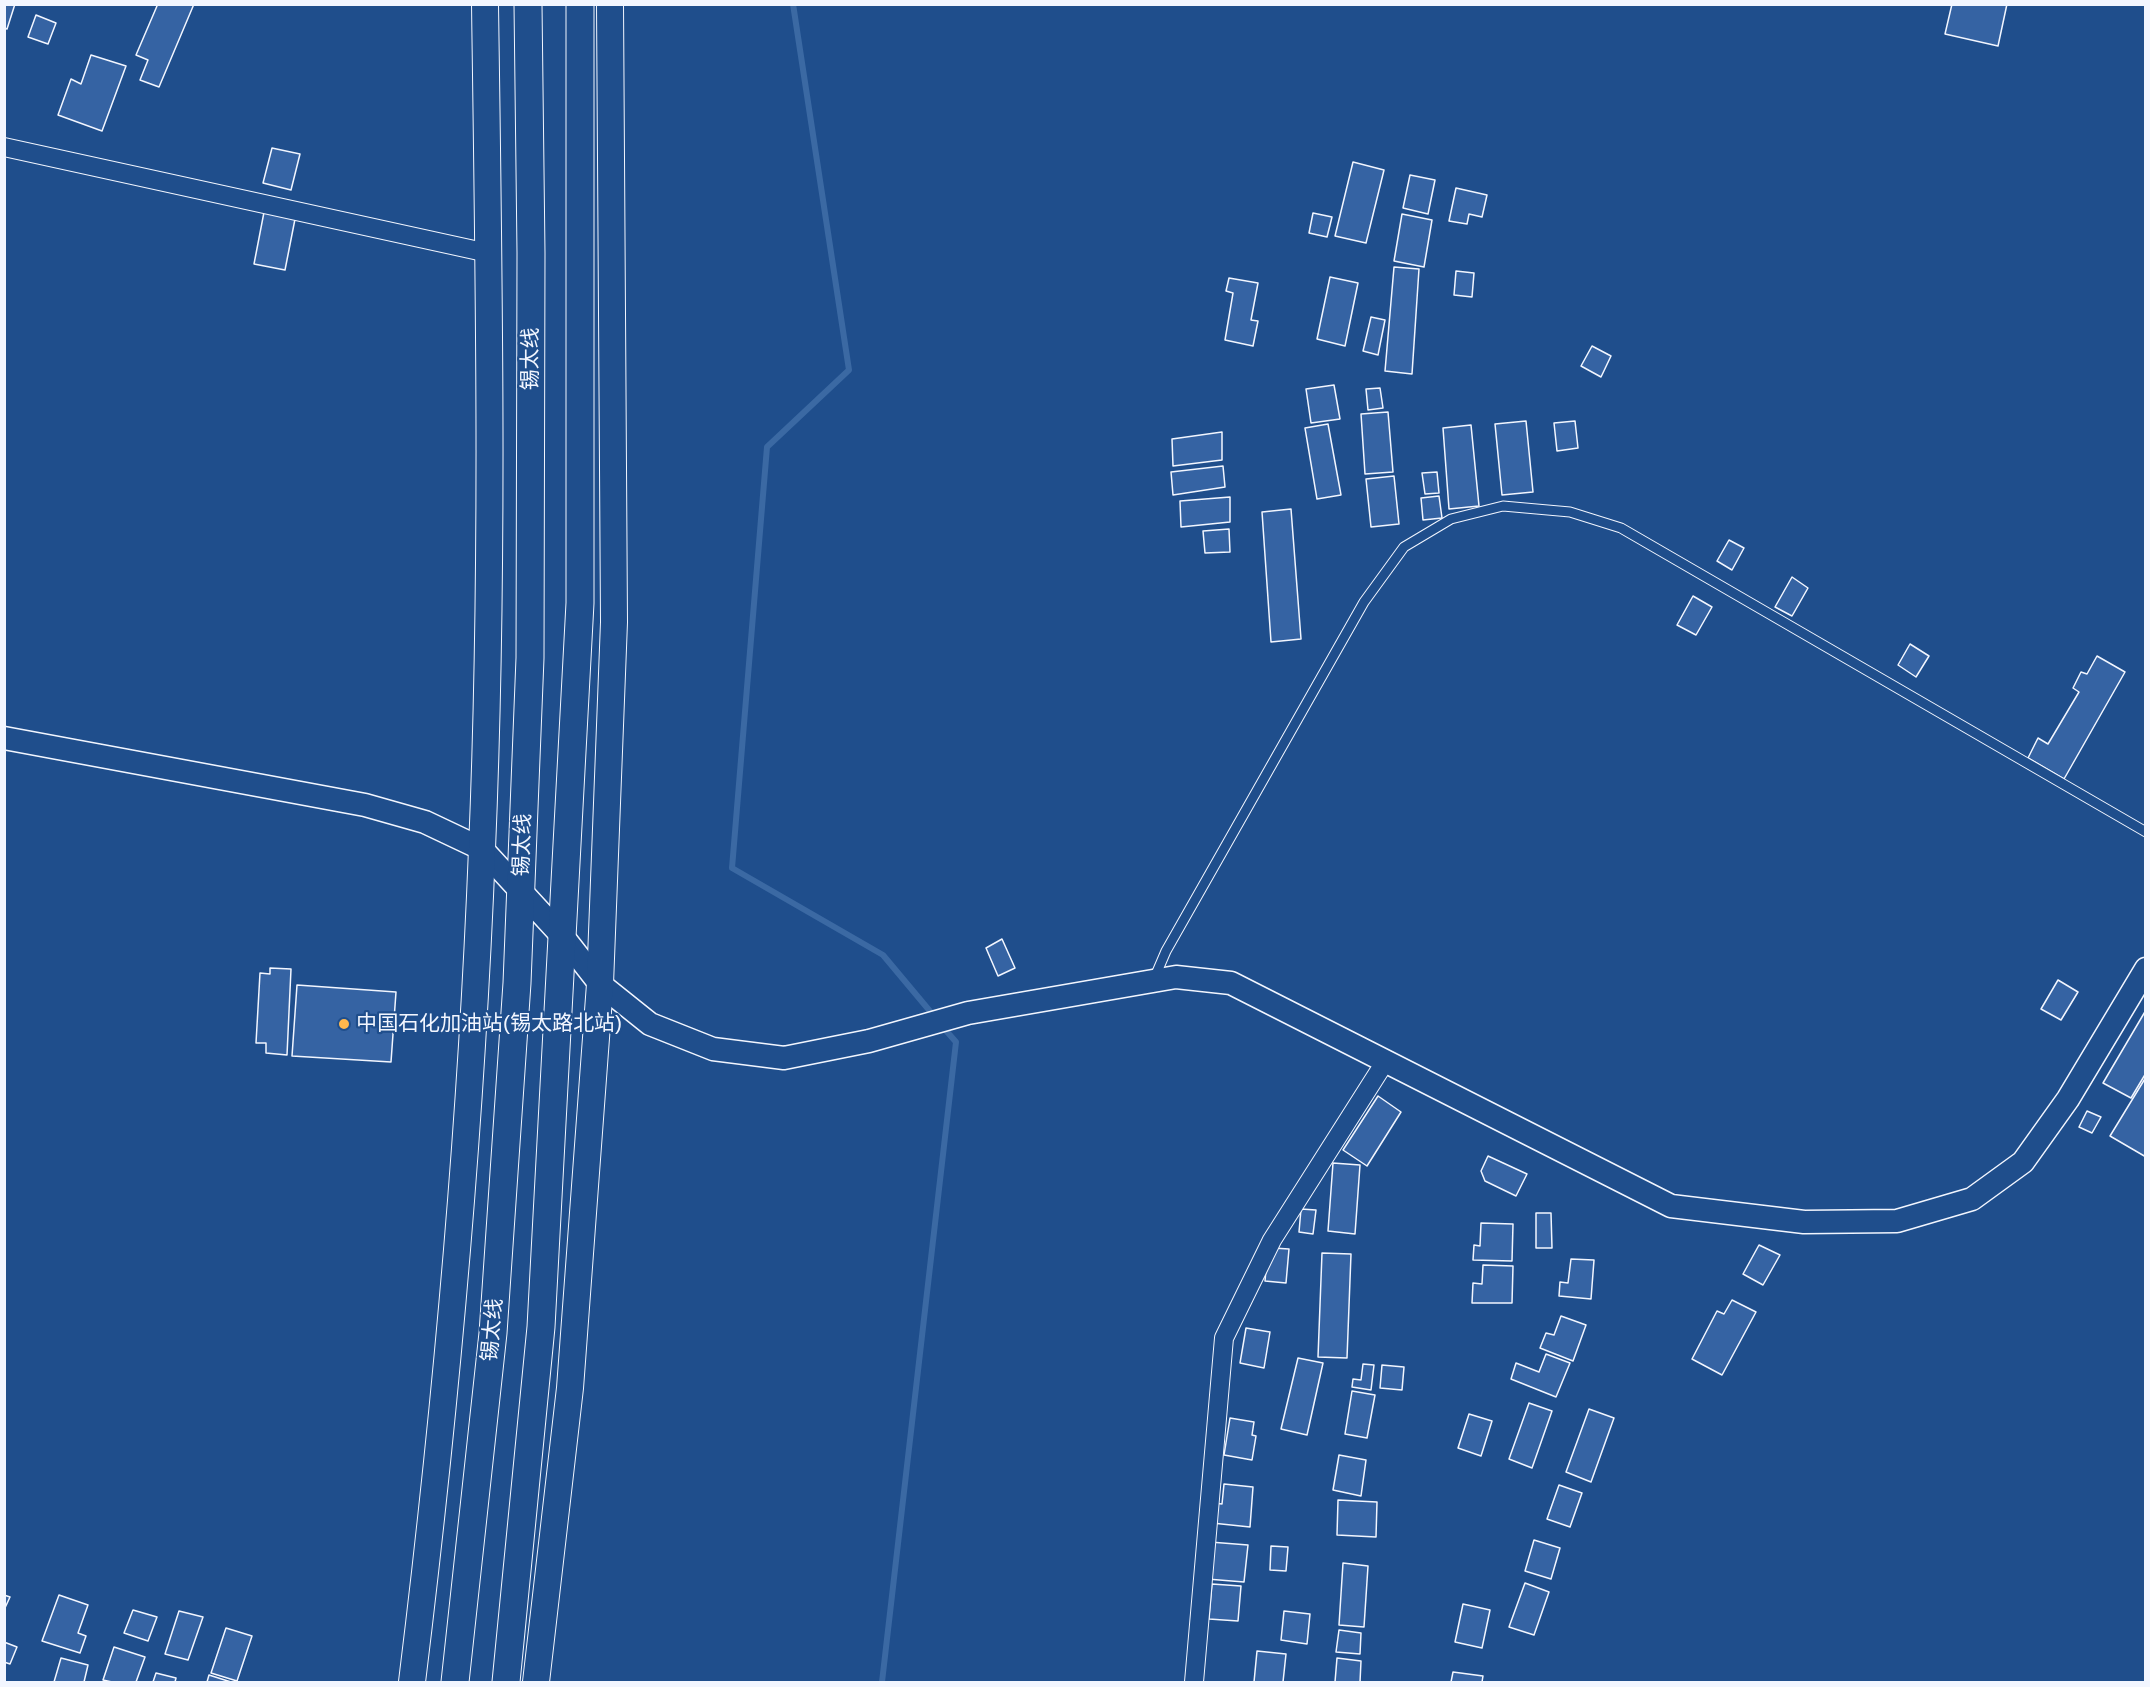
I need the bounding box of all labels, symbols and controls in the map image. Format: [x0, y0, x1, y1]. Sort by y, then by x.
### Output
street label: 锡太线 [518, 328, 544, 390]
street label: 锡太线 [509, 813, 537, 877]
place label: 中国石化加油站(锡太路北站) [356, 1011, 622, 1037]
marker: 中国石化加油站(锡太路北站) [337, 1017, 351, 1031]
street label: 锡太线 [478, 1298, 508, 1362]

